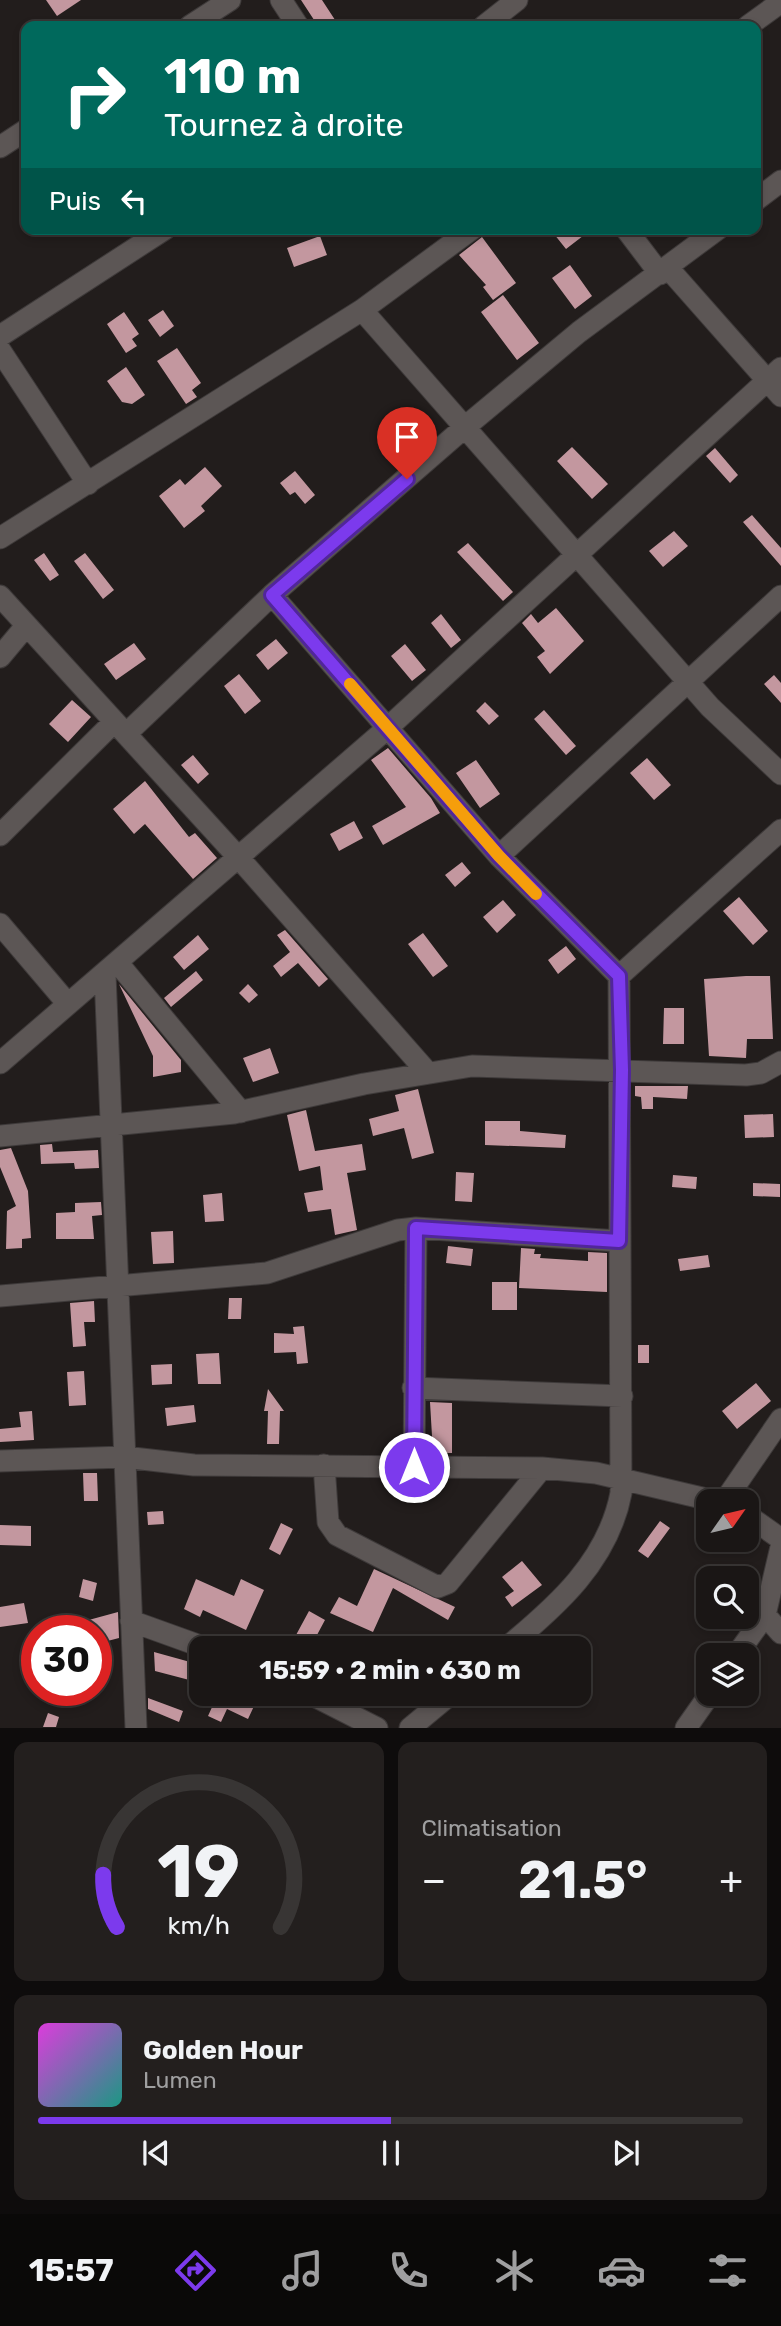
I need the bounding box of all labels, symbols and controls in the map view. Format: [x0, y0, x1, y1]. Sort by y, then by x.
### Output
text: 110 m [164, 47, 301, 105]
icon: right [49, 49, 140, 140]
text: Tournez à droite [164, 106, 404, 144]
icon: left [115, 182, 153, 220]
text: Puis [49, 186, 101, 217]
pin [377, 407, 437, 479]
icon: arrive [388, 418, 426, 456]
position arrow [377, 1430, 451, 1504]
north arrow [696, 1489, 760, 1552]
map controls [696, 1489, 759, 1706]
button: search [696, 1566, 759, 1629]
speed limit sign: 30 [21, 1615, 112, 1706]
button: layers [696, 1643, 759, 1706]
text: 15:59 · 2 min · 630 m [259, 1655, 521, 1686]
text: Climatisation [422, 1814, 562, 1842]
text: 19 [157, 1830, 240, 1916]
text: 21.5° [518, 1849, 647, 1911]
text: − [422, 1857, 446, 1903]
text: + [719, 1857, 743, 1903]
text: km/h [168, 1911, 230, 1940]
text: Golden Hour [143, 2035, 303, 2066]
text: Lumen [143, 2066, 217, 2094]
icon: previous [137, 2134, 175, 2172]
icon: pause [372, 2134, 410, 2172]
icon: next [607, 2134, 645, 2172]
icon: directions [171, 2246, 220, 2295]
icon: music [278, 2246, 327, 2295]
icon: phone [384, 2246, 433, 2295]
icon: climate [490, 2246, 539, 2295]
icon: car [597, 2246, 646, 2295]
icon: filters [703, 2246, 752, 2295]
text: 15:57 [29, 2251, 114, 2289]

